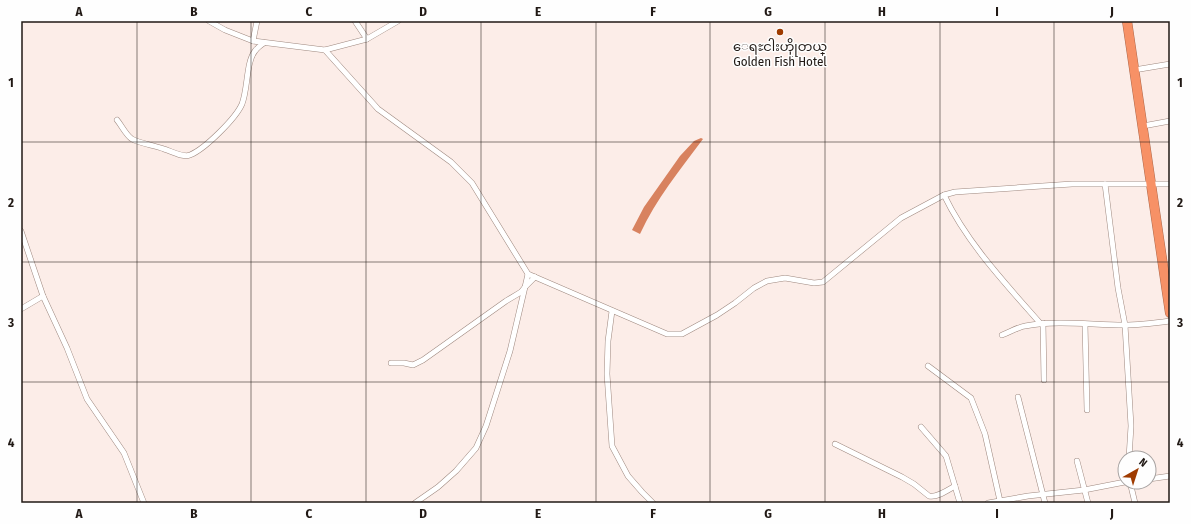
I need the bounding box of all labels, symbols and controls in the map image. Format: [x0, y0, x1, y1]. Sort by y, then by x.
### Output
text: A [74, 4, 83, 19]
text: B [190, 4, 198, 19]
text: C [306, 4, 313, 19]
text: D [419, 4, 427, 19]
text: E [535, 4, 541, 19]
text: F [650, 4, 656, 19]
text: G [764, 4, 772, 19]
text: H [878, 4, 886, 19]
text: I [995, 4, 999, 19]
text: J [1109, 4, 1114, 19]
marker: ေရႊငါးဟိုုတယ္ Golden Fish Hotel [775, 27, 785, 37]
place label: ေရႊငါးဟိုုတယ္ Golden Fish Hotel [733, 38, 827, 69]
text: 1 [8, 75, 14, 90]
text: 1 [1177, 75, 1183, 90]
text: 2 [7, 195, 14, 210]
text: 2 [1176, 195, 1183, 210]
text: 3 [7, 315, 14, 330]
text: 3 [1176, 315, 1183, 330]
text: 4 [8, 435, 15, 450]
text: 4 [1177, 435, 1184, 450]
north arrow [1117, 450, 1157, 490]
text: N [1136, 455, 1150, 470]
text: A [74, 506, 83, 521]
text: B [190, 506, 198, 521]
text: C [306, 506, 313, 521]
text: D [419, 506, 427, 521]
text: E [535, 506, 541, 521]
text: F [650, 506, 656, 521]
text: G [764, 506, 772, 521]
text: H [878, 506, 886, 521]
text: I [995, 506, 999, 521]
text: J [1109, 506, 1114, 521]

